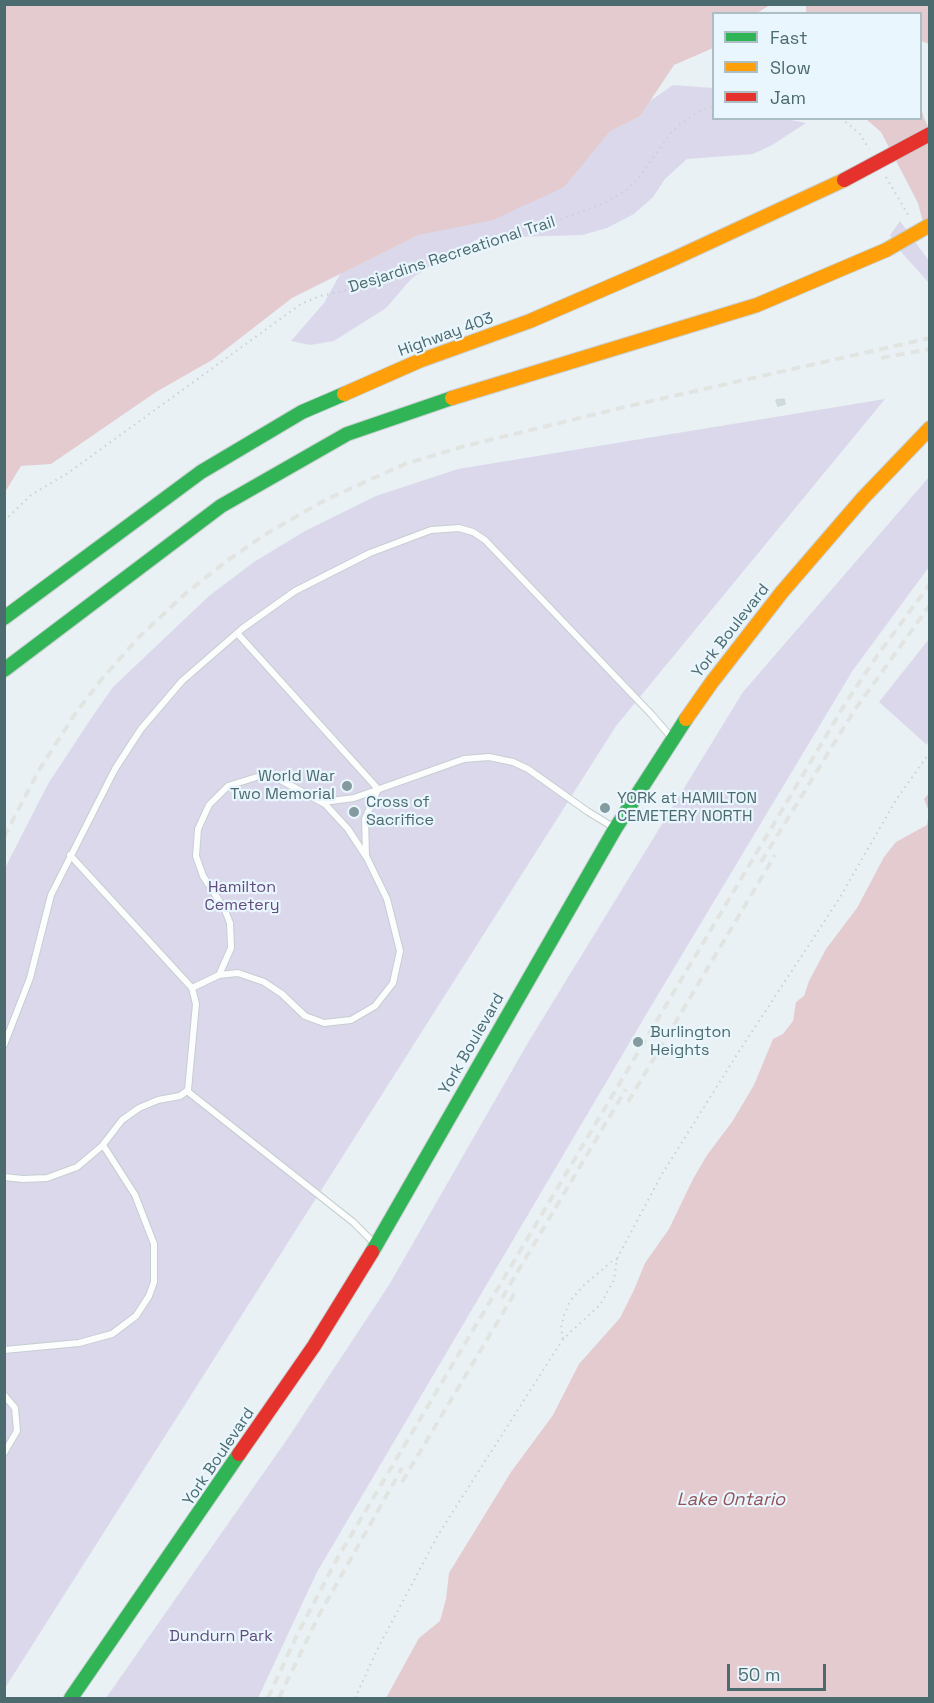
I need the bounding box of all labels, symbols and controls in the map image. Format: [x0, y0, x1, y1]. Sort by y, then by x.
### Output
legend [712, 12, 922, 120]
text: Fast [770, 26, 807, 49]
text: Slow [770, 56, 811, 79]
text: Jam [770, 86, 806, 109]
street label: Desjardins Recreational Trail [346, 212, 558, 298]
street label: Highway 403 [396, 309, 496, 361]
street label: York Boulevard [688, 580, 774, 682]
place label: World War Two Memorial [230, 767, 335, 805]
marker: World War Two Memorial [340, 779, 354, 793]
place label: YORK at HAMILTON CEMETERY NORTH [617, 789, 757, 827]
place label: Cross of Sacrifice [366, 793, 434, 831]
marker: YORK at HAMILTON CEMETERY NORTH [598, 801, 612, 815]
marker: Cross of Sacrifice [347, 805, 361, 819]
park label: Hamilton Cemetery [204, 878, 280, 916]
street label: York Boulevard [435, 990, 509, 1098]
place label: Burlington Heights [650, 1023, 731, 1061]
marker: Burlington Heights [631, 1035, 645, 1049]
street label: York Boulevard [179, 1404, 259, 1510]
water label: Lake Ontario [677, 1489, 785, 1511]
park label: Dundurn Park [169, 1627, 273, 1647]
scale bar [730, 1652, 829, 1690]
text: 50 m [738, 1663, 780, 1686]

